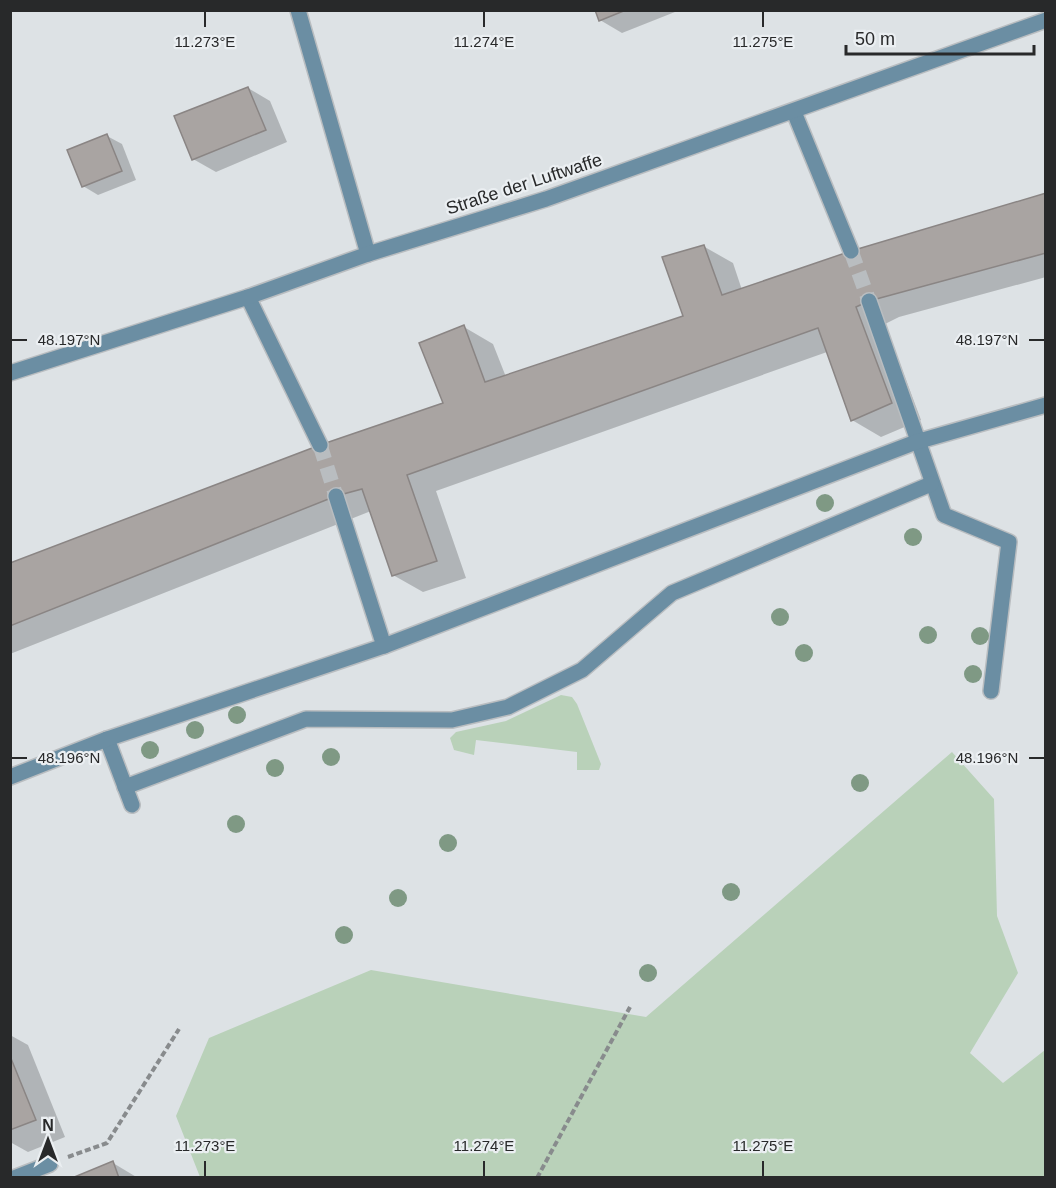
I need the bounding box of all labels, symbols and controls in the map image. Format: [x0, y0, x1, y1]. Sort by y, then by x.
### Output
scale bar [846, 18, 1034, 56]
text: 50 m [855, 29, 895, 49]
text: 11.273°E [175, 33, 235, 50]
text: 11.274°E [454, 33, 514, 50]
text: 11.275°E [733, 33, 793, 50]
street label: Straße der Luftwaffe [444, 149, 604, 219]
text: 48.197°N [38, 331, 100, 348]
text: 48.197°N [956, 331, 1018, 348]
text: 48.196°N [38, 749, 100, 766]
text: 48.196°N [956, 749, 1018, 766]
north arrow [18, 1110, 78, 1170]
text: N [42, 1117, 54, 1134]
text: 11.273°E [175, 1137, 235, 1154]
text: 11.274°E [454, 1137, 514, 1154]
text: 11.275°E [733, 1137, 793, 1154]

